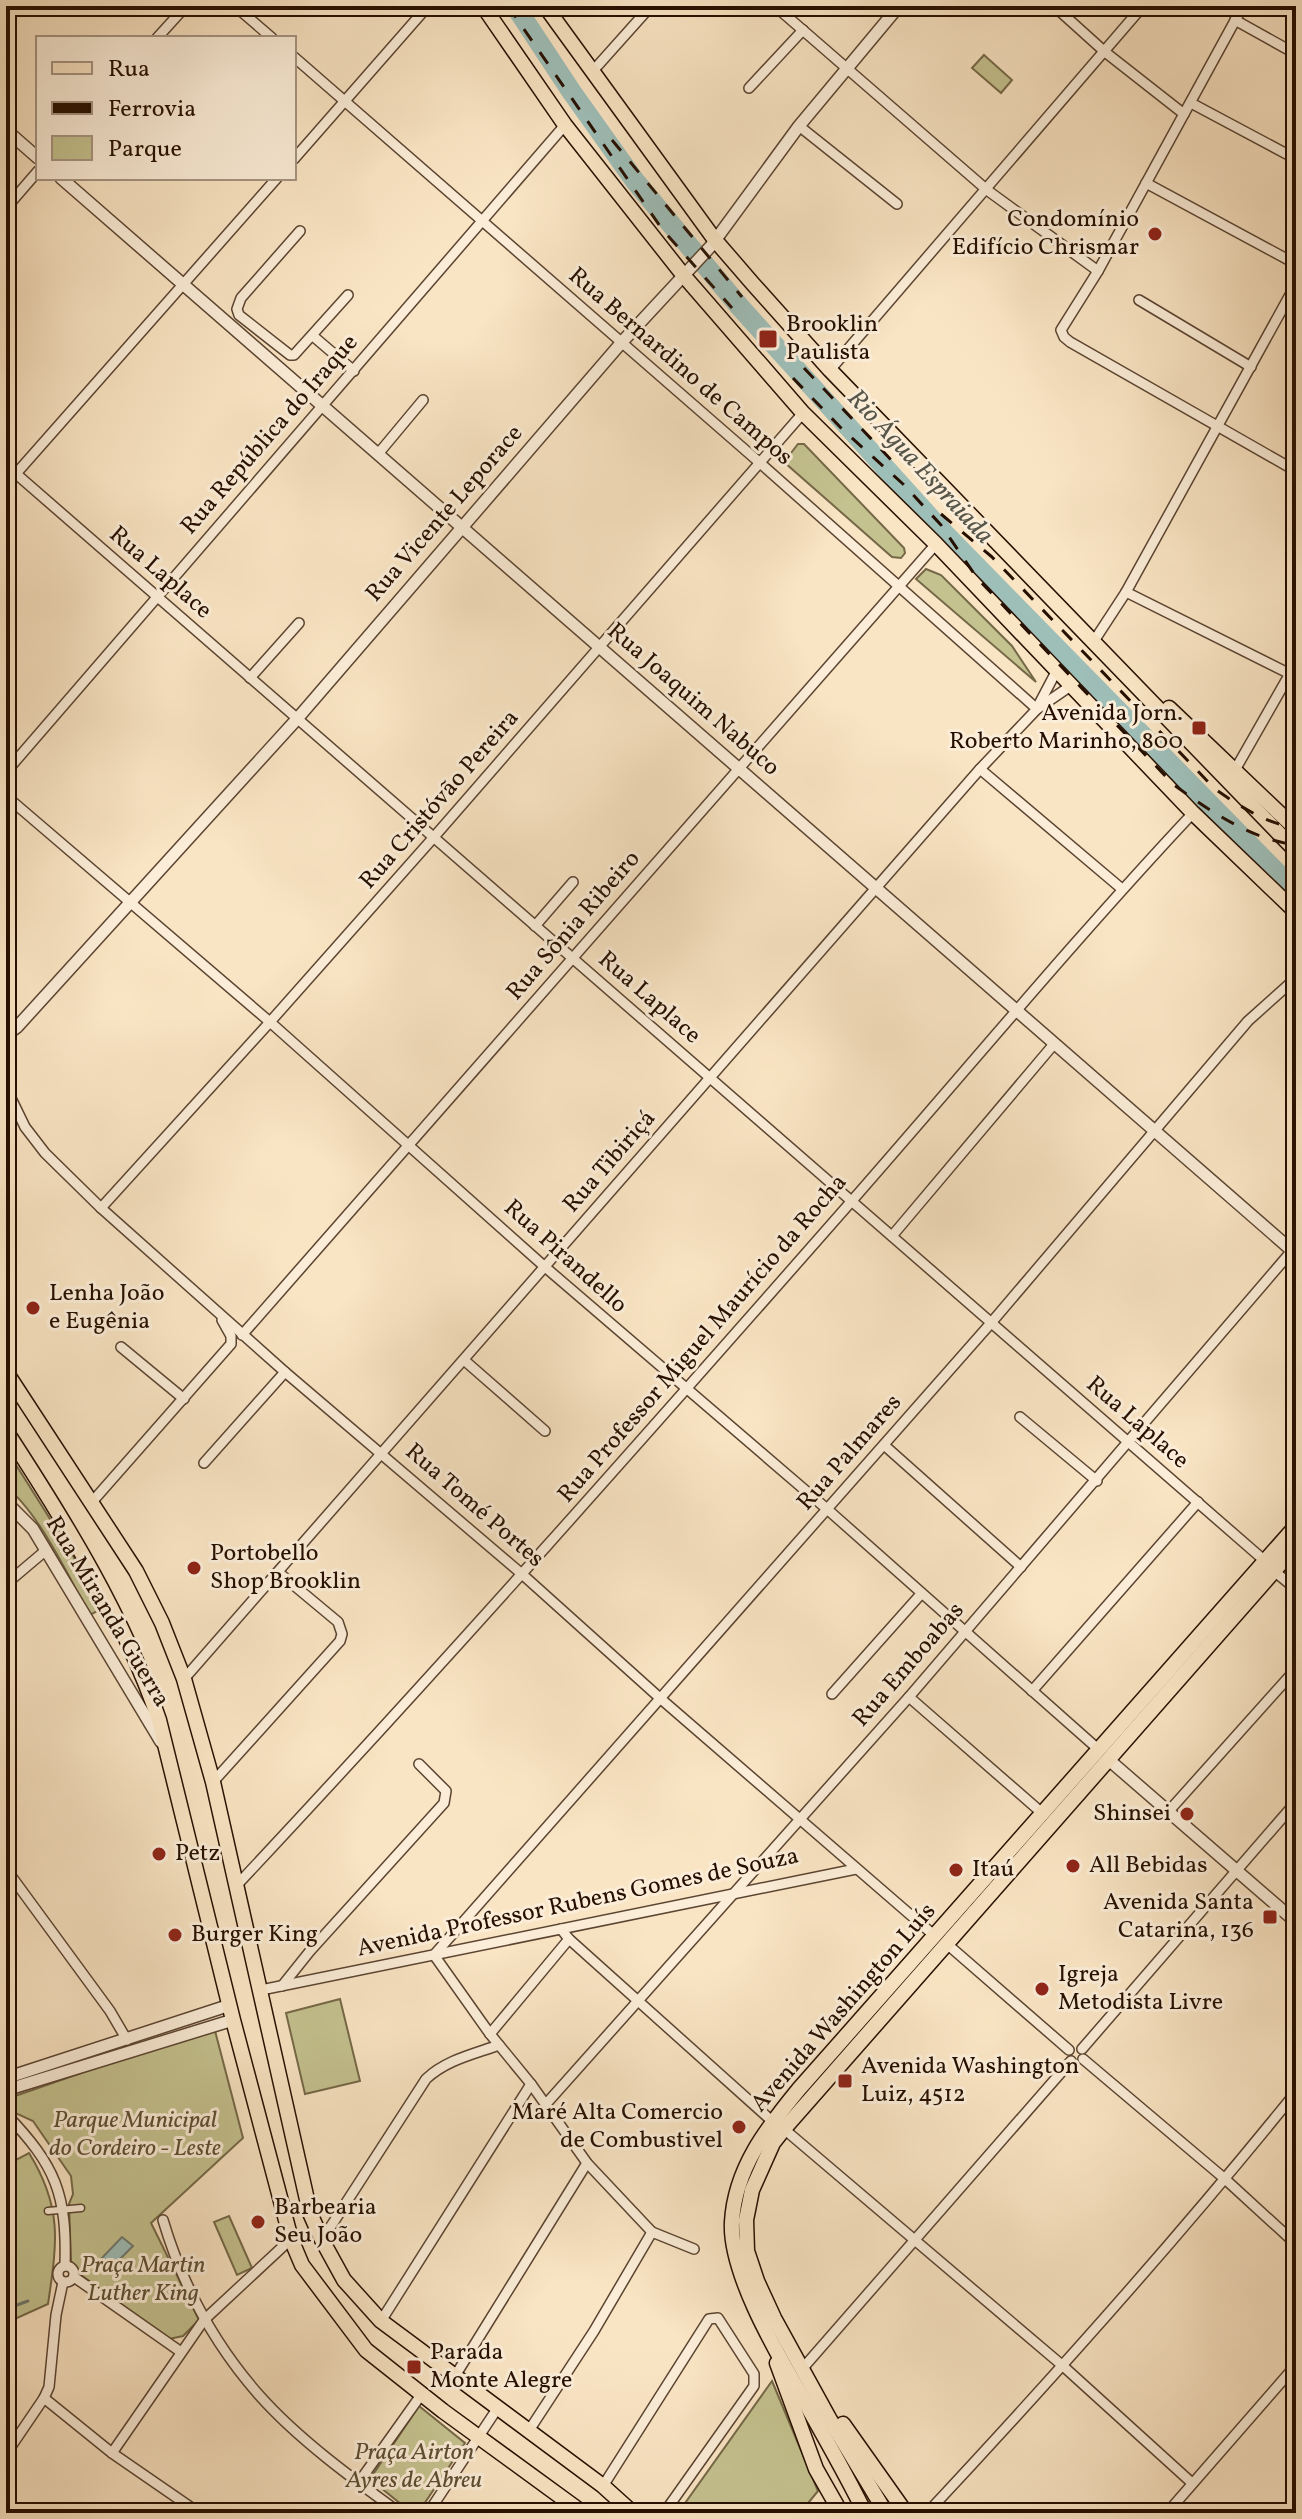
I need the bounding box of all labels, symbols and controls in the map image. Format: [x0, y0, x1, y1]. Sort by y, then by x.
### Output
legend [36, 36, 296, 180]
text: Rua [108, 53, 150, 87]
text: Ferrovia [108, 93, 196, 127]
text: Parque [108, 133, 182, 167]
place label: Condomínio Edifício Chrismar [952, 203, 1139, 265]
marker: Condomínio Edifício Chrismar [1146, 225, 1164, 243]
street label: Rua Bernardino de Campos [560, 260, 800, 474]
place label: Brooklin Paulista [786, 308, 878, 370]
street label: Rua República do Iraque [173, 327, 367, 543]
marker: Brooklin Paulista [757, 328, 779, 350]
water label: Rio Água Espraiada [839, 381, 1001, 553]
street label: Rua Vicente Leporace [358, 418, 532, 610]
street label: Rua Laplace [101, 519, 219, 627]
street label: Rua Joaquim Nabuco [599, 615, 787, 785]
place label: Avenida Jorn. Roberto Marinho, 800 [949, 697, 1183, 759]
street label: Rua Cristóvão Pereira [352, 703, 528, 897]
marker: Avenida Jorn. Roberto Marinho, 800 [1190, 719, 1208, 737]
street label: Rua Sônia Ribeiro [499, 843, 649, 1009]
street label: Rua Laplace [590, 944, 708, 1052]
street label: Rua Tibiriçá [556, 1103, 664, 1221]
street label: Rua Professor Miguel Maurício da Rocha [550, 1167, 856, 1511]
street label: Rua Pirandello [496, 1192, 634, 1322]
place label: Lenha João e Eugênia [49, 1277, 165, 1339]
marker: Lenha João e Eugênia [24, 1299, 42, 1317]
street label: Rua Laplace [1078, 1369, 1196, 1477]
street label: Rua Palmares [790, 1387, 910, 1519]
street label: Rua Tomé Portes [397, 1436, 551, 1576]
street label: Rua Miranda Guerra [36, 1510, 178, 1714]
place label: Portobello Shop Brooklin [210, 1537, 361, 1599]
marker: Portobello Shop Brooklin [185, 1559, 203, 1577]
street label: Rua Emboabas [845, 1595, 973, 1735]
place label: Shinsei [1093, 1797, 1171, 1831]
marker: Shinsei [1178, 1805, 1196, 1823]
place label: Petz [175, 1837, 220, 1871]
street label: Avenida Professor Rubens Gomes de Souza [354, 1840, 802, 1966]
marker: Petz [150, 1845, 168, 1863]
place label: All Bebidas [1089, 1849, 1208, 1883]
place label: Itaú [972, 1853, 1014, 1887]
marker: All Bebidas [1064, 1857, 1082, 1875]
marker: Itaú [947, 1861, 965, 1879]
place label: Avenida Santa Catarina, 136 [1103, 1886, 1254, 1948]
street label: Avenida Washington Luís [743, 1896, 945, 2120]
marker: Avenida Santa Catarina, 136 [1261, 1908, 1279, 1926]
place label: Burger King [191, 1918, 318, 1952]
marker: Burger King [166, 1926, 184, 1944]
place label: Igreja Metodista Livre [1058, 1958, 1223, 2020]
marker: Igreja Metodista Livre [1033, 1980, 1051, 1998]
place label: Avenida Washington Luiz, 4512 [861, 2050, 1079, 2112]
marker: Avenida Washington Luiz, 4512 [836, 2072, 854, 2090]
place label: Maré Alta Comercio de Combustivel [511, 2096, 723, 2158]
park label: Parque Municipal do Cordeiro - Leste [49, 2104, 221, 2166]
marker: Maré Alta Comercio de Combustivel [730, 2118, 748, 2136]
place label: Barbearia Seu João [274, 2191, 377, 2253]
marker: Barbearia Seu João [249, 2213, 267, 2231]
park label: Praça Martin Luther King [81, 2249, 205, 2311]
place label: Parada Monte Alegre [430, 2336, 572, 2398]
marker: Parada Monte Alegre [405, 2358, 423, 2376]
park label: Praça Airton Ayres de Abreu [345, 2436, 482, 2498]

